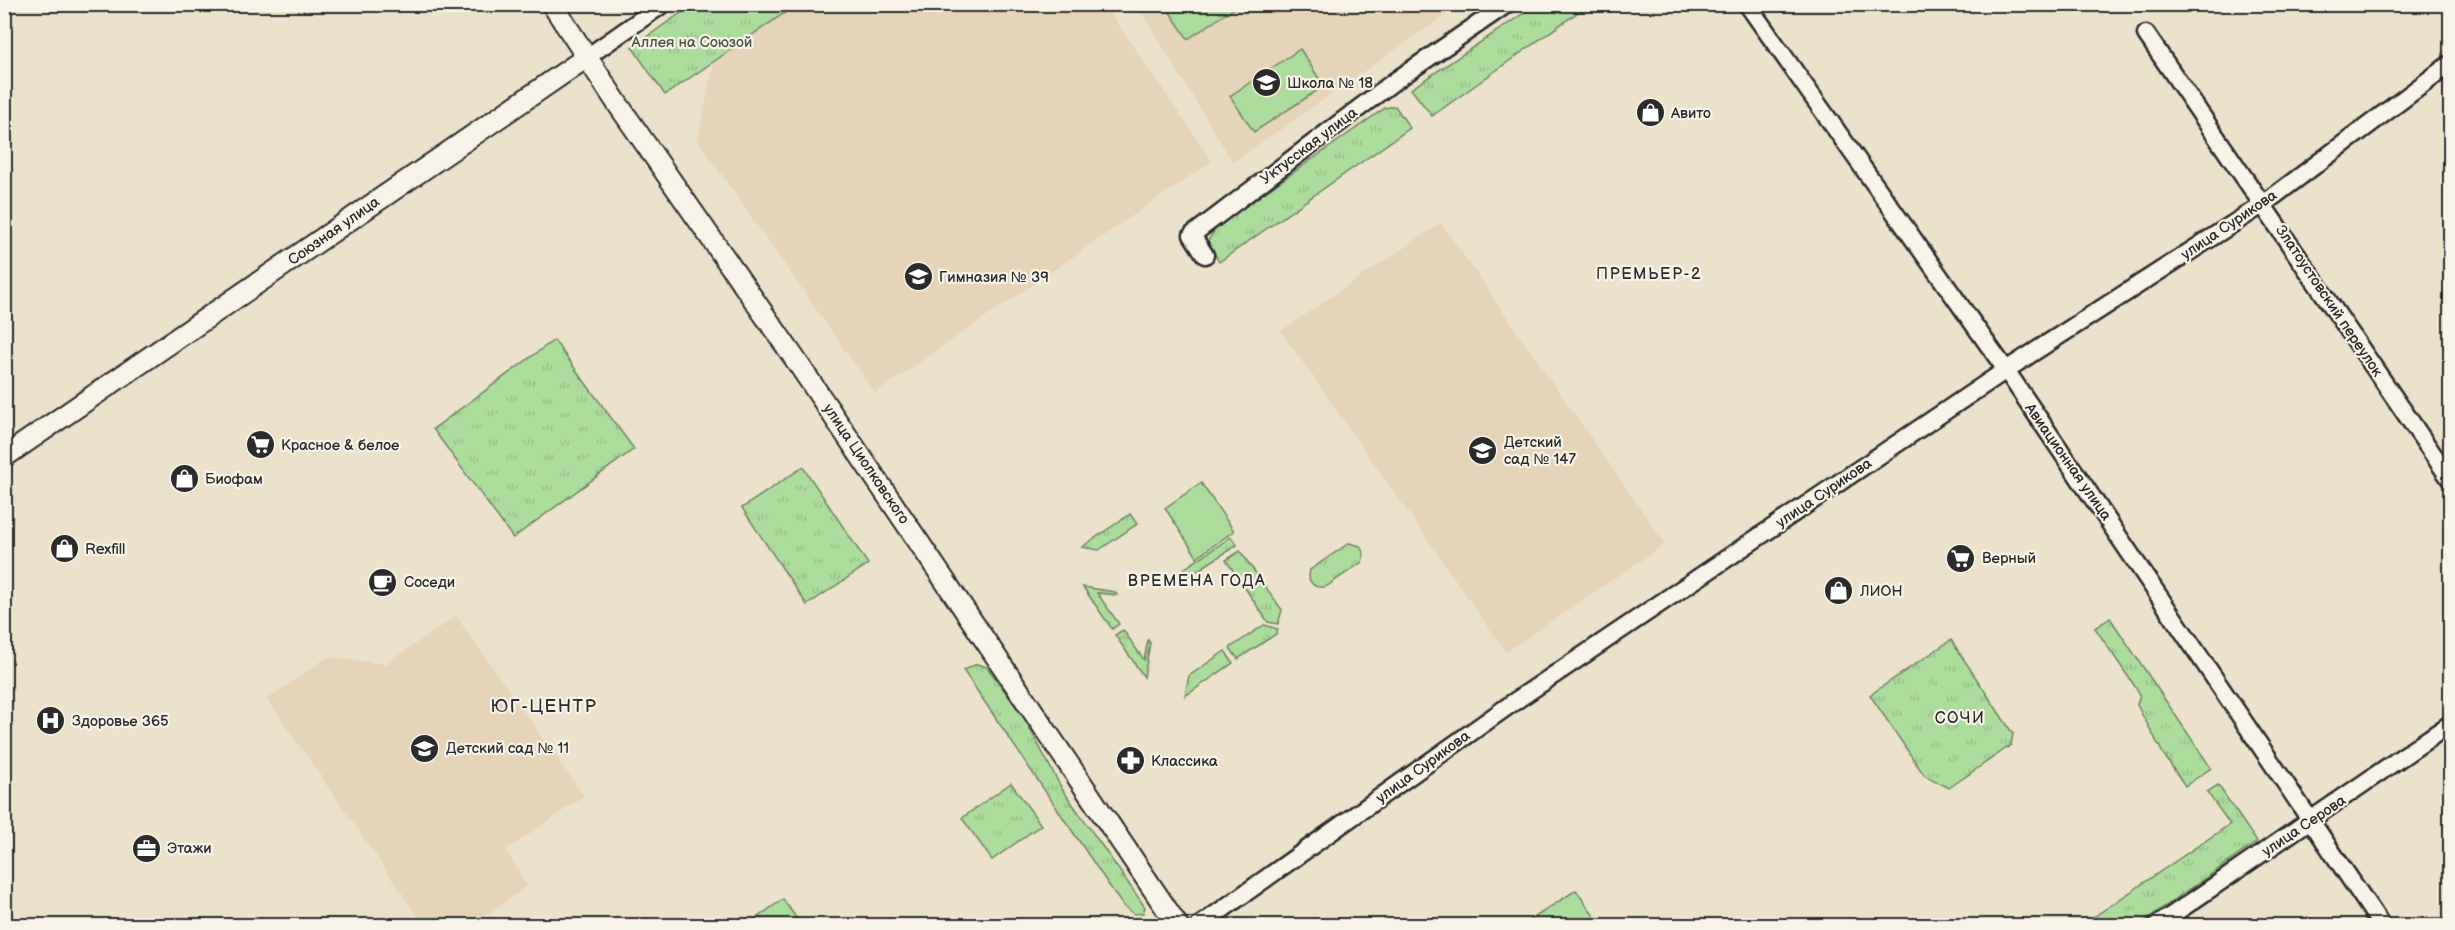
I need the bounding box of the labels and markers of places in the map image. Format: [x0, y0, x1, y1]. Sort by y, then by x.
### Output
school or university icon: Школа № 18 [1250, 67, 1282, 99]
place label: Школа № 18 [1287, 74, 1373, 93]
shop icon: Авито [1634, 97, 1666, 129]
place label: Авито [1670, 104, 1711, 123]
school or university icon: Гимназия № 39 [902, 261, 934, 293]
place label: Гимназия № 39 [939, 268, 1049, 287]
supermarket icon: Красное & белое [244, 429, 276, 461]
place label: Детский сад № 147 [1504, 433, 1576, 469]
school or university icon: Детский сад № 147 [1467, 435, 1499, 467]
place label: Красное & белое [281, 436, 399, 455]
shop icon: Биофам [168, 463, 200, 495]
place label: Биофам [205, 470, 263, 489]
shop icon: Rexfill [48, 533, 80, 565]
place label: Rexfill [85, 540, 125, 559]
supermarket icon: Верный [1945, 542, 1977, 574]
place label: Верный [1982, 549, 2036, 568]
cafe icon: Соседи [367, 566, 399, 598]
place label: Соседи [404, 573, 455, 592]
shop icon: ЛИОН [1823, 575, 1855, 607]
place label: ЛИОН [1859, 582, 1903, 601]
hospital icon: Здоровье 365 [35, 705, 67, 737]
place label: Здоровье 365 [72, 712, 169, 731]
school or university icon: Детский сад № 11 [409, 732, 441, 764]
place label: Детский сад № 11 [446, 739, 569, 758]
pharmacy icon: Классика [1114, 745, 1146, 777]
place label: Классика [1151, 752, 1218, 771]
office icon: Этажи [130, 832, 162, 864]
place label: Этажи [167, 839, 212, 858]

